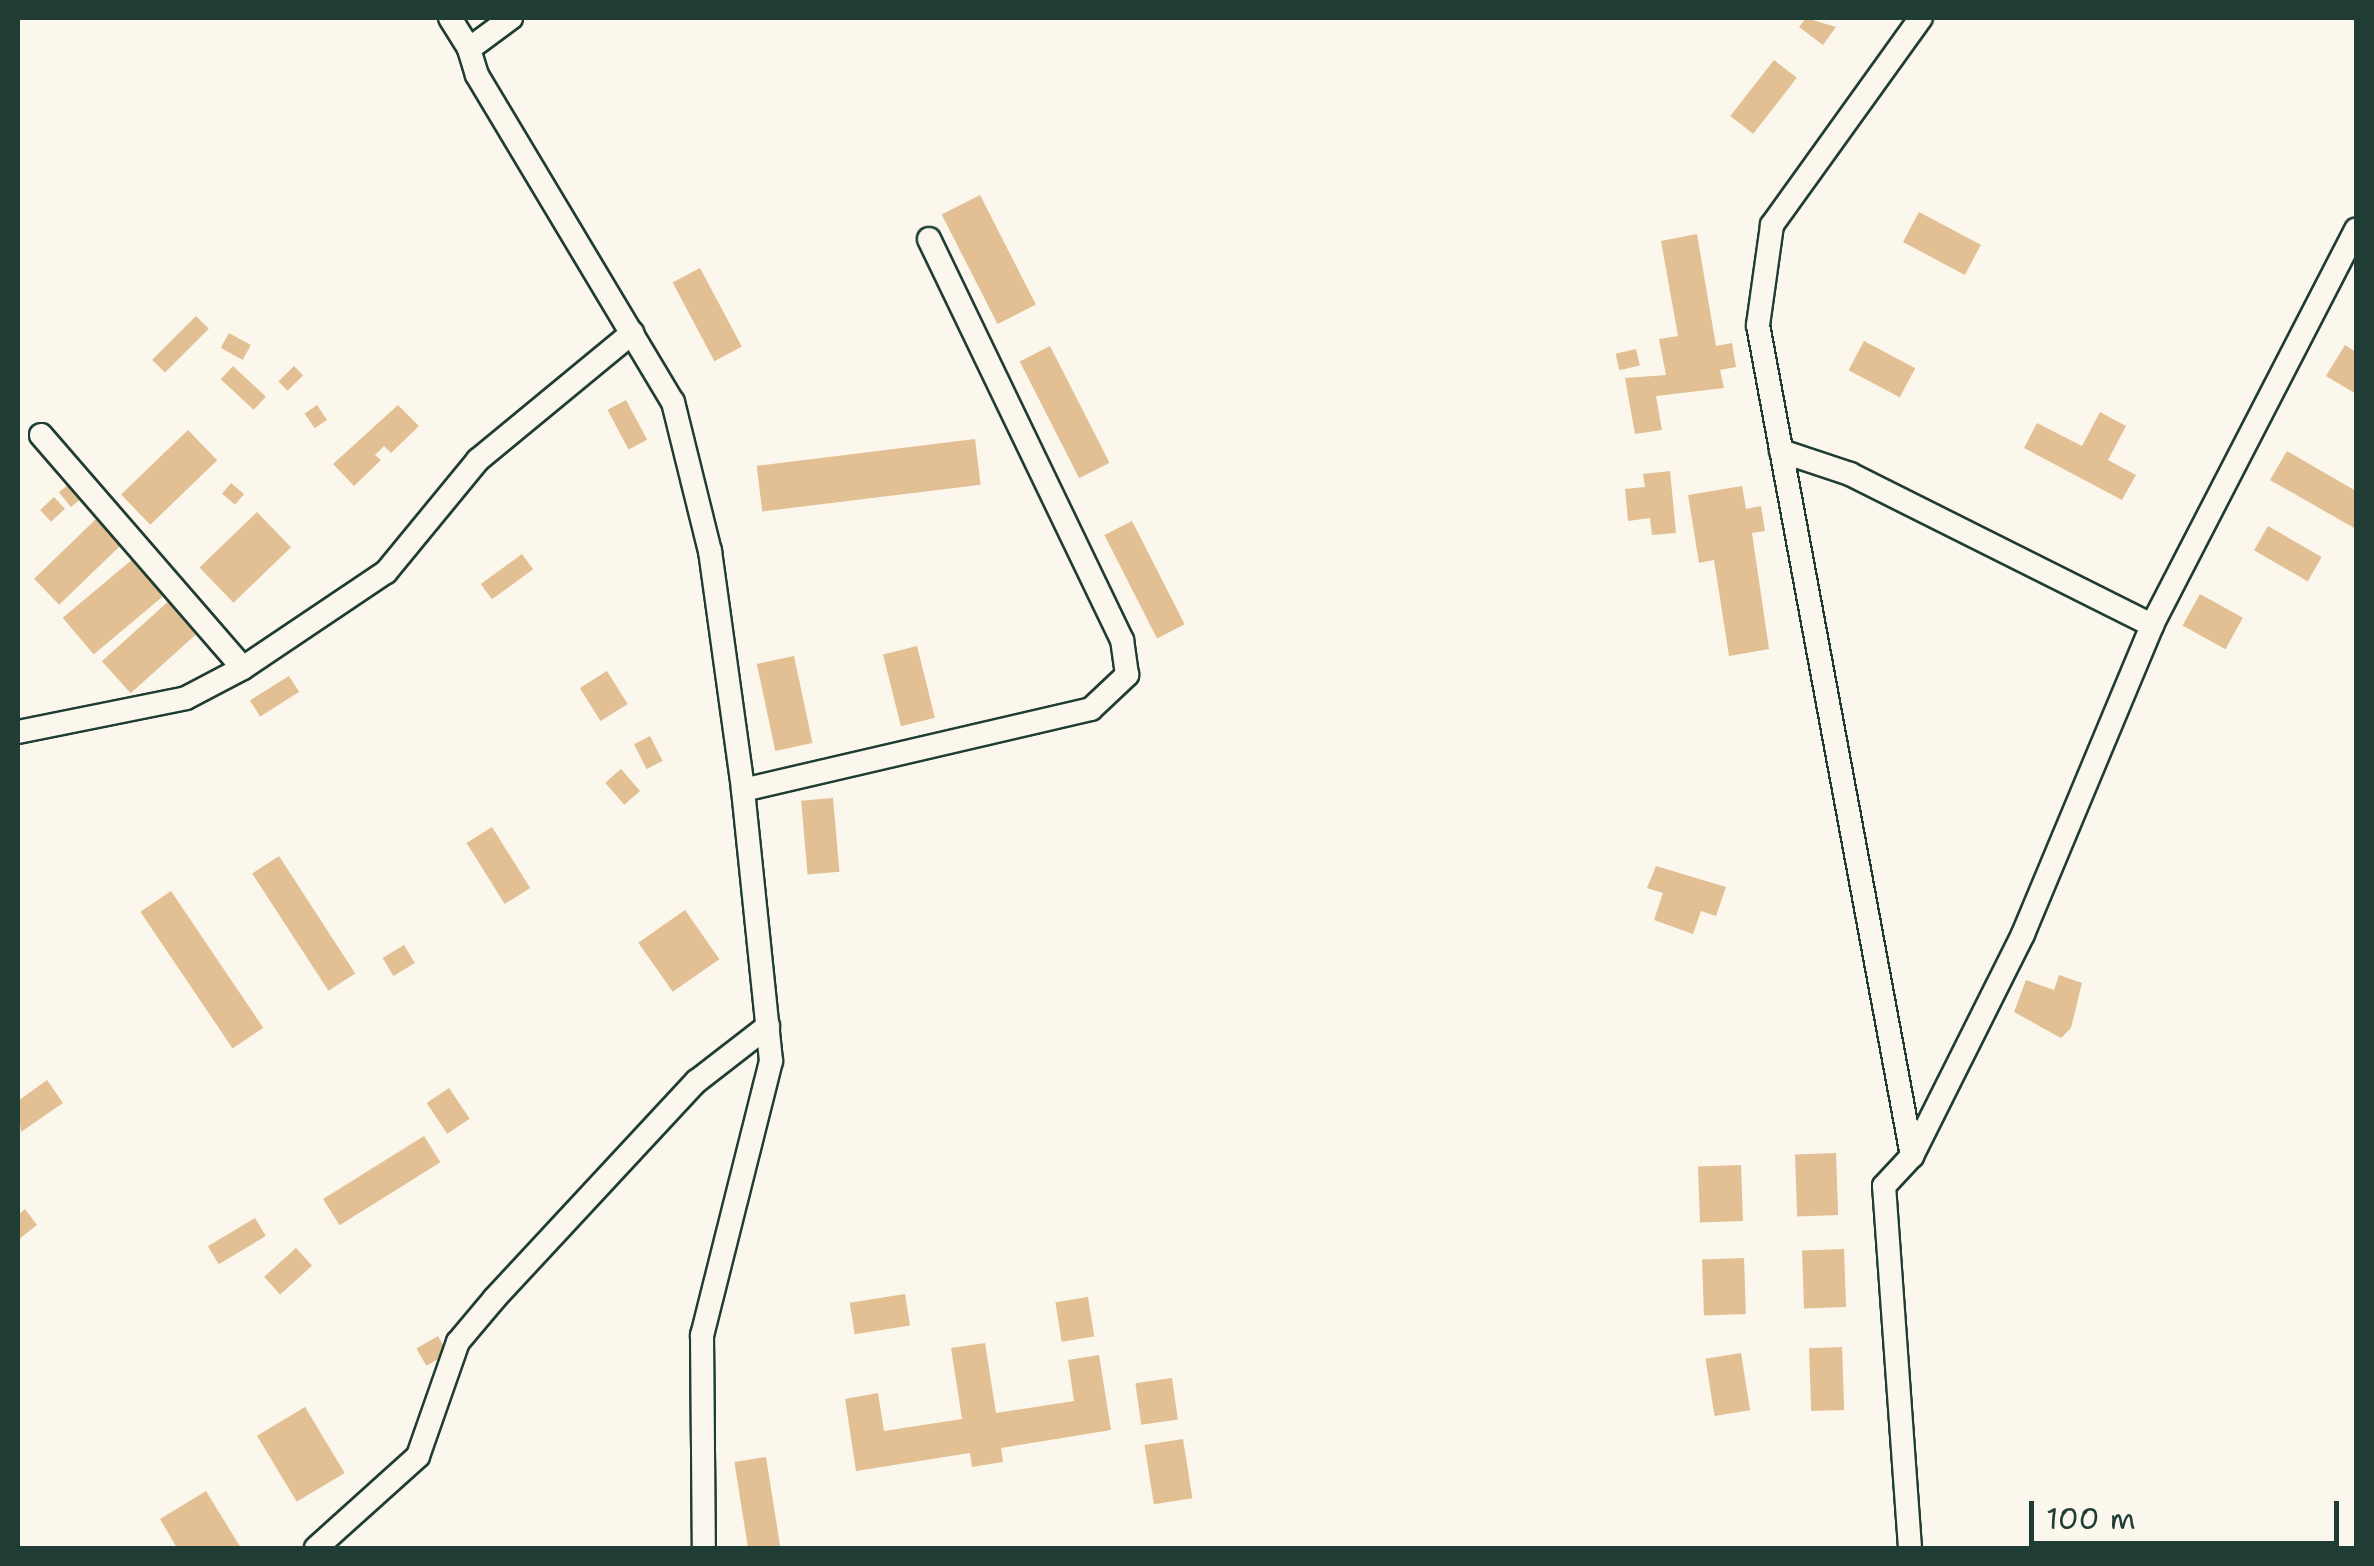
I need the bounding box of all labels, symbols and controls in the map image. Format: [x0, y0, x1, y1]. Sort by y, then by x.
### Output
scale bar [2034, 1481, 2344, 1543]
text: 100 m [2046, 1498, 2136, 1539]

